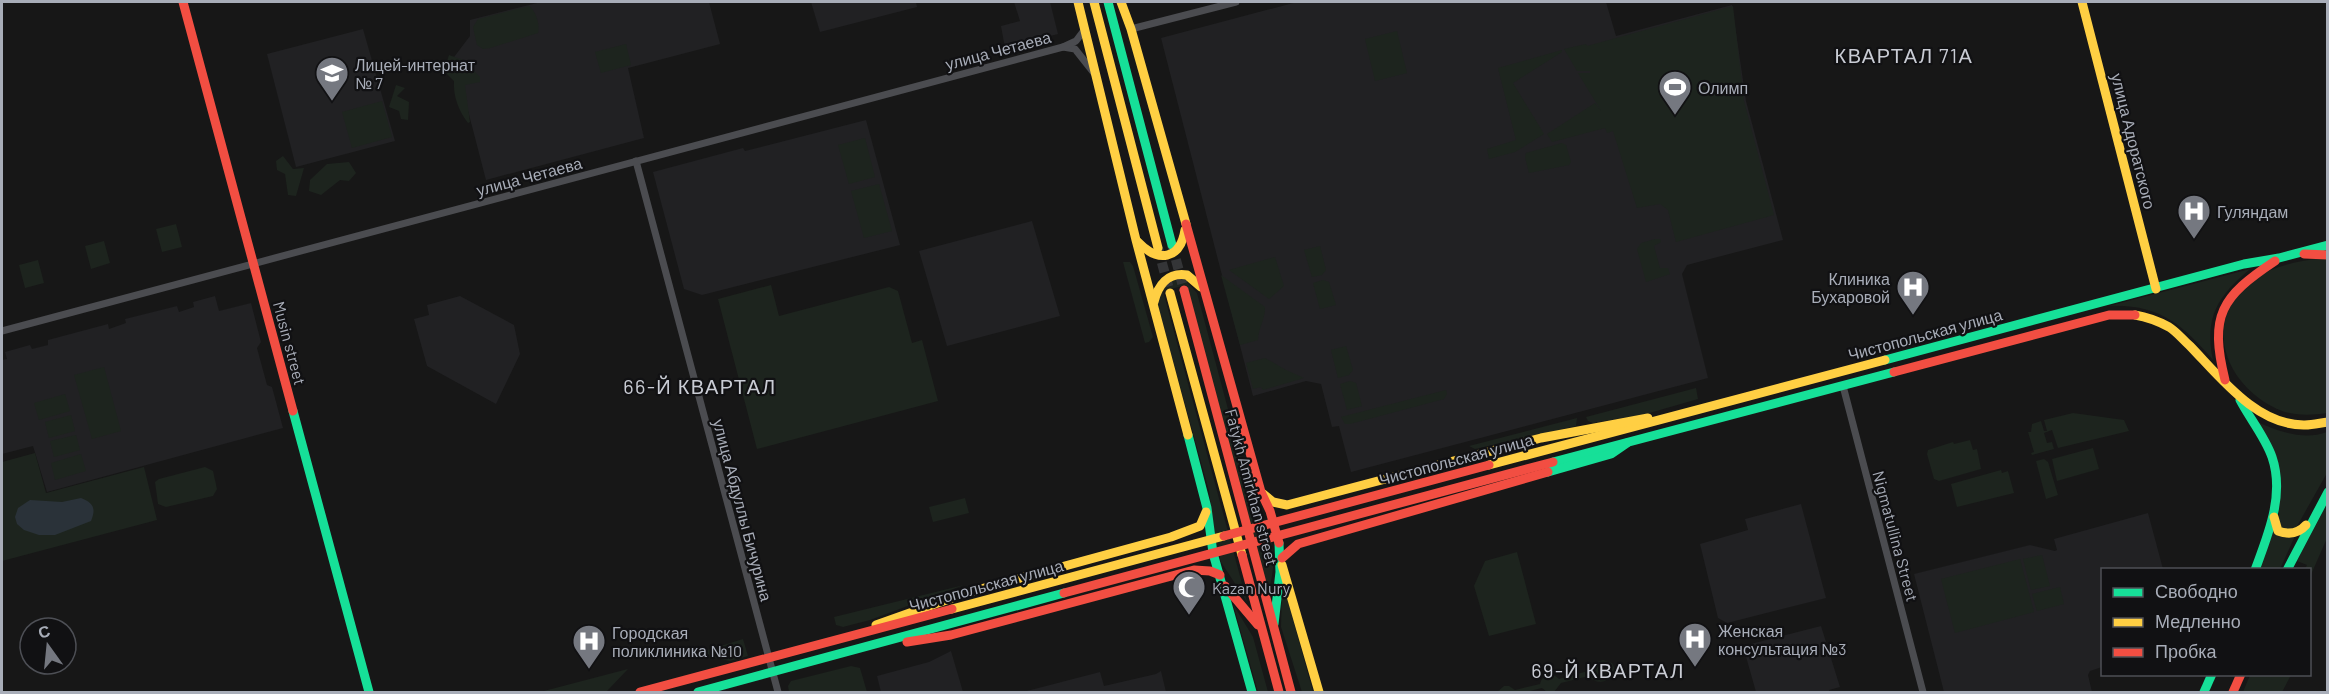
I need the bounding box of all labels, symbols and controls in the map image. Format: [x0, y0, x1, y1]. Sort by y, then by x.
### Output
street label: улица Четаева [943, 27, 1053, 73]
district label: КВАРТАЛ 71А [1835, 43, 1973, 67]
school or university icon: Лицей-интернат № 7 [314, 55, 350, 102]
place label: Лицей-интернат № 7 [355, 55, 476, 92]
sports icon: Олимп [1657, 69, 1693, 116]
street label: улица Адоратского [2108, 71, 2160, 211]
place label: Олимп [1698, 78, 1748, 97]
street label: улица Четаева [474, 153, 584, 199]
hospital icon: Гуляндам [2176, 193, 2212, 240]
place label: Гуляндам [2217, 202, 2288, 221]
place label: Клиника Бухаровой [1811, 269, 1890, 306]
hospital icon: Клиника Бухаровой [1895, 269, 1931, 316]
street label: Musin street [270, 299, 310, 387]
street label: Чистопольская улица [1846, 304, 2004, 364]
district label: 66-Й КВАРТАЛ [623, 374, 777, 398]
street label: Fatykh Amirkhan street [1222, 407, 1282, 567]
street label: улица Абдуллы Бичурина [710, 417, 777, 603]
street label: Чистопольская улица [1377, 429, 1535, 489]
street label: Nigmatullina Street [1869, 469, 1923, 603]
street label: Чистопольская улица [907, 555, 1065, 615]
legend [2101, 568, 2311, 676]
mosque icon: Kazan Nury [1171, 569, 1207, 616]
place label: Kazan Nury [1212, 578, 1291, 597]
text: Свободно [2155, 580, 2238, 602]
text: Медленно [2155, 610, 2241, 632]
north arrow [18, 616, 78, 676]
text: С [36, 620, 52, 642]
hospital icon: Женская консультация №3 [1677, 621, 1713, 668]
place label: Женская консультация №3 [1718, 621, 1846, 658]
hospital icon: Городская поликлиника №10 [571, 623, 607, 670]
place label: Городская поликлиника №10 [612, 623, 742, 660]
text: Пробка [2155, 640, 2218, 662]
district label: 69-Й КВАРТАЛ [1531, 658, 1685, 682]

